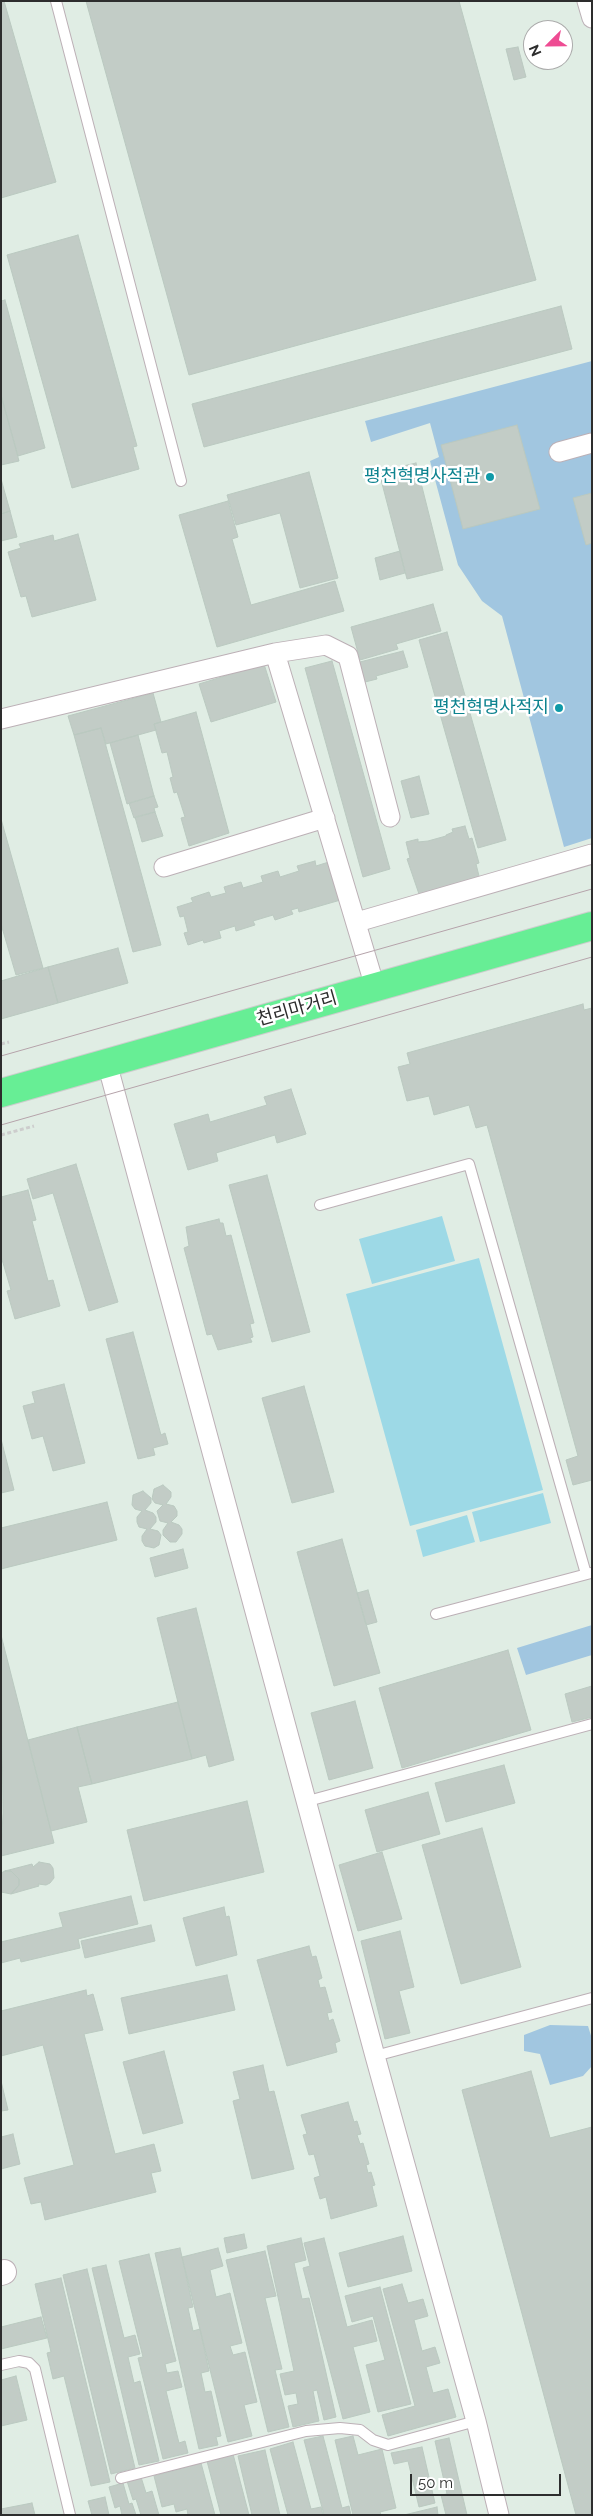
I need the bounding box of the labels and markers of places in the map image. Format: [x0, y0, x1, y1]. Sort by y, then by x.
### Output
place label: 평천혁명사적관 [364, 466, 480, 488]
marker: 평천혁명사적관 [484, 471, 496, 483]
place label: 평천혁명사적지 [433, 697, 549, 719]
marker: 평천혁명사적지 [553, 702, 565, 714]

